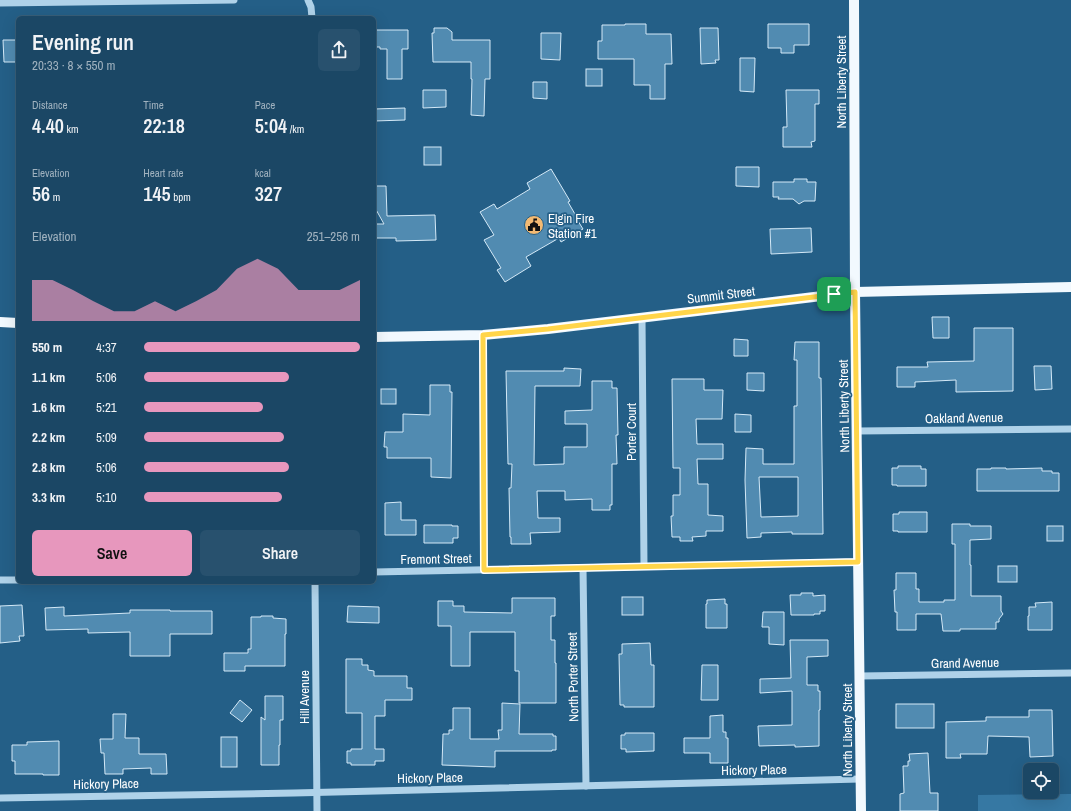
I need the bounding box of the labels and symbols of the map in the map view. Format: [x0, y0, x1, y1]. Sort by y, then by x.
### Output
street label: North Liberty Street [833, 35, 850, 129]
place label: Elgin Fire Station #1 [548, 210, 597, 242]
public building icon: Elgin Fire Station #1 [523, 214, 545, 236]
pin [817, 277, 851, 311]
street label: Summit Street [686, 282, 756, 308]
street label: North Liberty Street [835, 359, 853, 453]
street label: Porter Court [623, 403, 640, 461]
street label: Oakland Avenue [925, 409, 1003, 427]
street label: Fremont Street [400, 550, 472, 568]
street label: North Porter Street [564, 632, 582, 722]
street label: Grand Avenue [931, 654, 999, 672]
street label: Hill Avenue [296, 670, 313, 724]
street label: North Liberty Street [839, 683, 856, 777]
street label: Hickory Place [721, 761, 787, 779]
street label: Hickory Place [397, 769, 463, 787]
street label: Hickory Place [73, 775, 139, 793]

